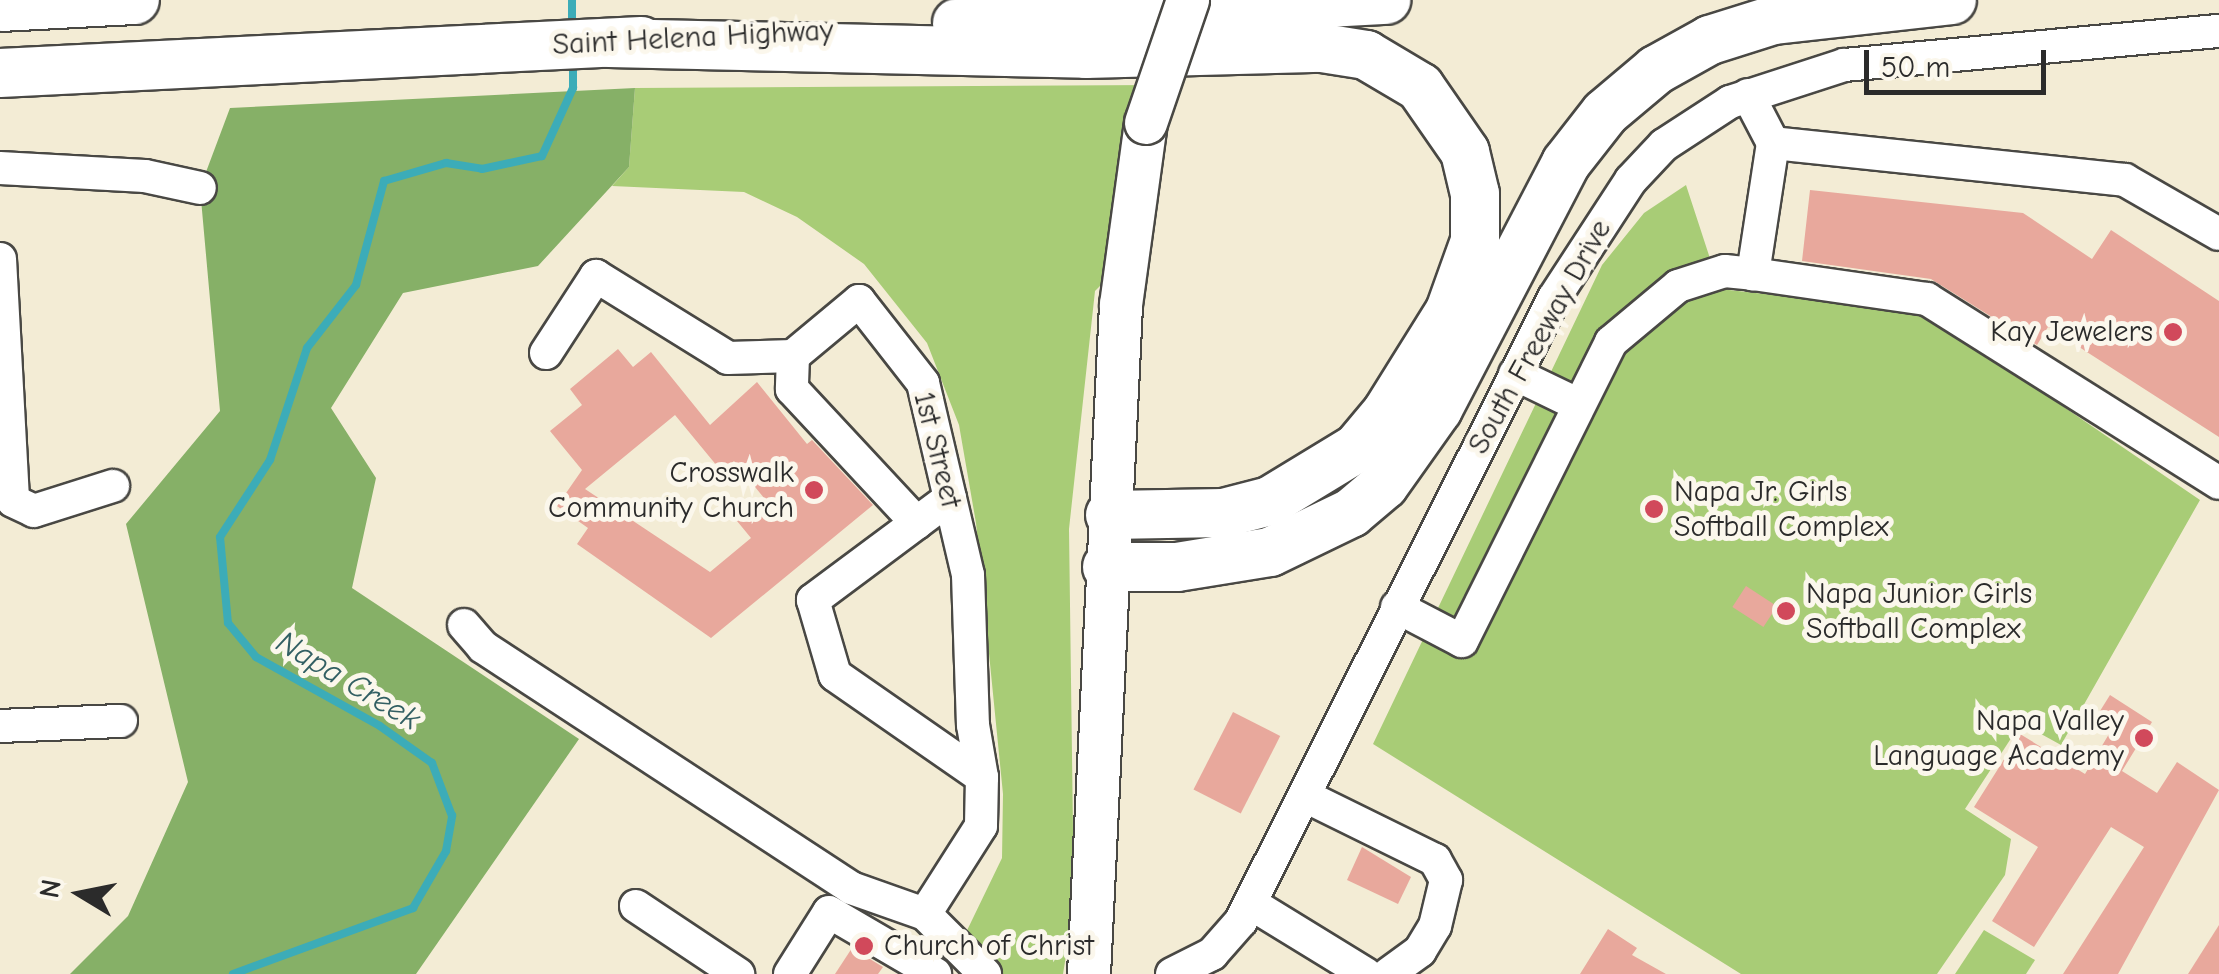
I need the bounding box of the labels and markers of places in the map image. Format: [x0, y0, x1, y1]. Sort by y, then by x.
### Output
place label: Kay Jewelers [1990, 314, 2153, 350]
marker: Kay Jewelers [2162, 321, 2184, 343]
place label: Crosswalk Community Church [548, 455, 794, 526]
place label: Napa Jr. Girls Softball Complex [1674, 474, 1889, 544]
marker: Crosswalk Community Church [803, 479, 825, 501]
marker: Napa Jr. Girls Softball Complex [1643, 498, 1665, 520]
place label: Napa Junior Girls Softball Complex [1806, 576, 2032, 646]
marker: Napa Junior Girls Softball Complex [1775, 600, 1797, 622]
place label: Napa Valley Language Academy [1873, 703, 2124, 774]
marker: Napa Valley Language Academy [2133, 727, 2155, 749]
place label: Church of Christ [884, 928, 1094, 964]
marker: Church of Christ [853, 935, 875, 957]

